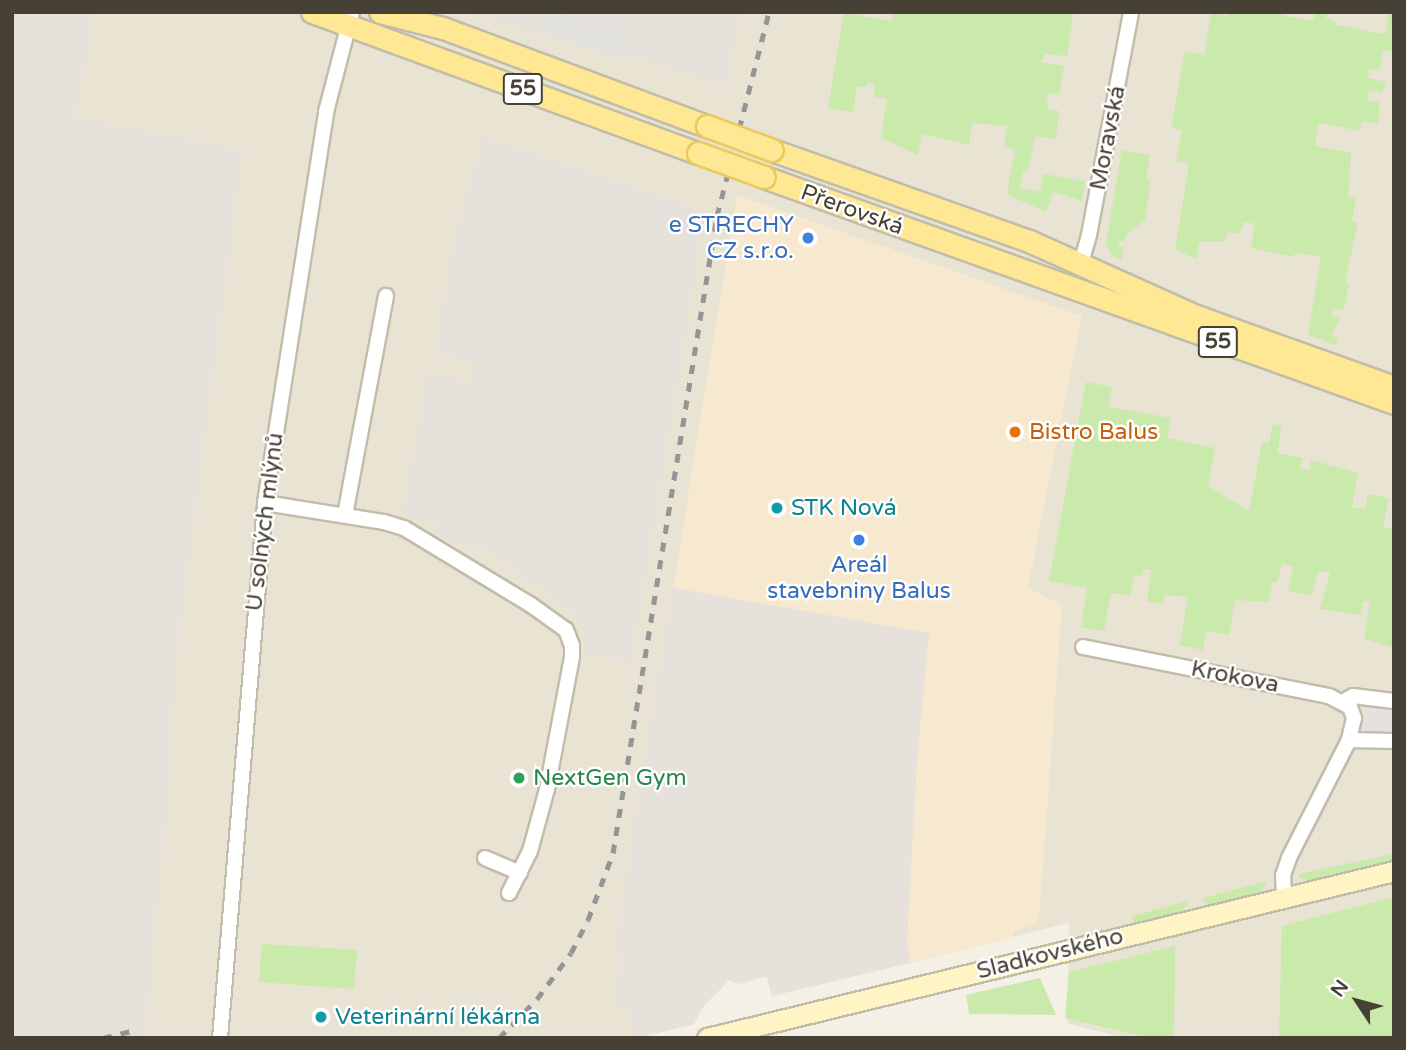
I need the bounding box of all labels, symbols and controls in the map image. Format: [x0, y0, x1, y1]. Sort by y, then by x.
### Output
road number: 55 [502, 72, 544, 106]
street label: Moravská [1084, 83, 1132, 193]
street label: Přerovská [797, 179, 907, 241]
place label: e STRECHY CZ s.r.o. [669, 211, 794, 265]
marker: e STRECHY CZ s.r.o. [800, 230, 816, 246]
road number: 55 [1197, 324, 1239, 360]
place label: Bistro Balus [1029, 418, 1158, 446]
marker: Bistro Balus [1007, 424, 1023, 440]
street label: U solných mlýnů [240, 431, 290, 613]
place label: STK Nová [791, 494, 897, 522]
marker: STK Nová [769, 500, 785, 516]
marker: Areál stavebniny Balus [851, 532, 867, 548]
place label: Areál stavebniny Balus [767, 551, 951, 605]
street label: Krokova [1189, 655, 1281, 699]
place label: NextGen Gym [533, 764, 687, 792]
marker: NextGen Gym [511, 770, 527, 786]
street label: Sladkovského [974, 922, 1126, 986]
north arrow [1322, 966, 1392, 1036]
text: N [1327, 976, 1353, 1001]
place label: Veterinární lékárna [335, 1003, 540, 1031]
marker: Veterinární lékárna [313, 1009, 329, 1025]

